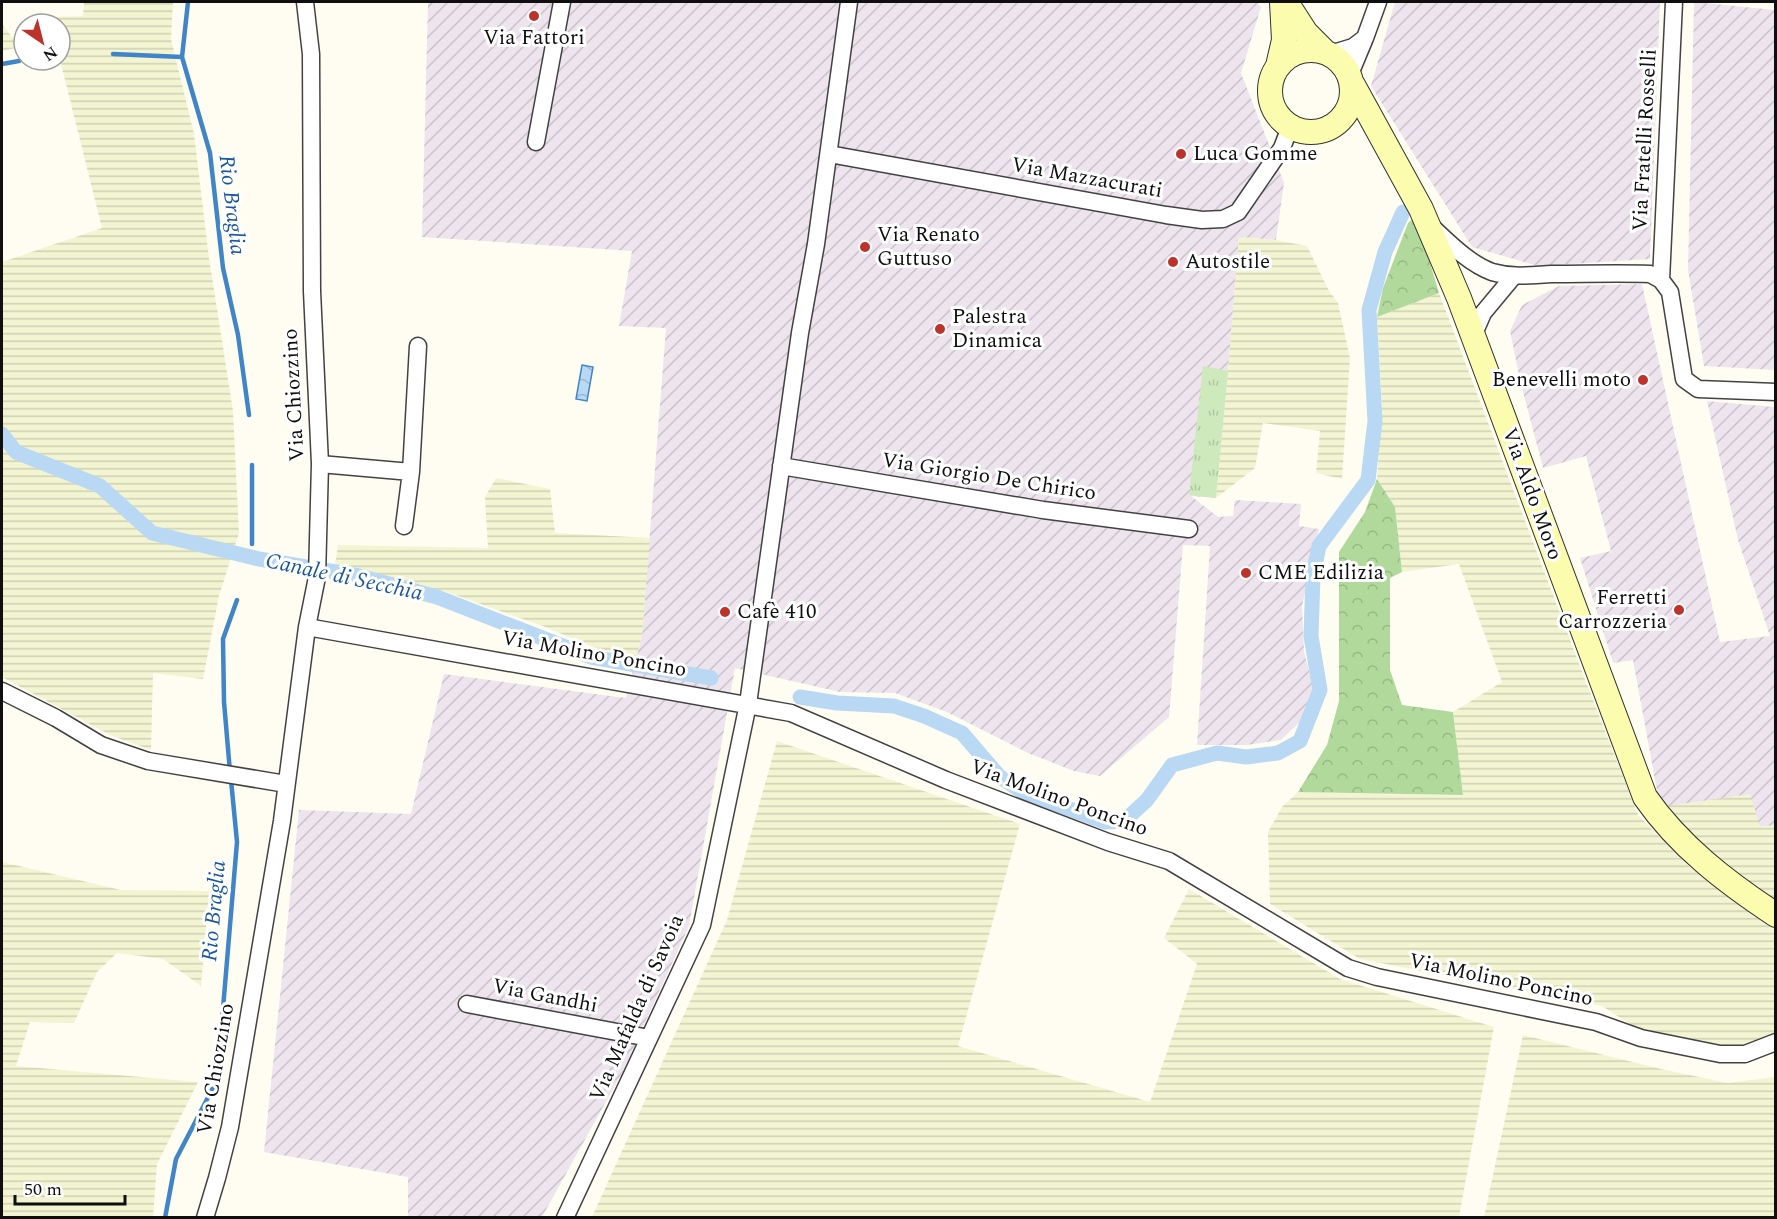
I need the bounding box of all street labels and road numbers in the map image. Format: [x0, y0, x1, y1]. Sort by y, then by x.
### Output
street label: Via Fratelli Rosselli [1624, 48, 1666, 232]
street label: Via Mazzacurati [1009, 149, 1165, 207]
street label: Via Chiozzino [275, 328, 313, 462]
street label: Via Aldo Moro [1493, 423, 1571, 565]
street label: Via Giorgio De Chirico [880, 444, 1098, 510]
street label: Via Molino Poncino [499, 622, 689, 686]
street label: Via Molino Poncino [965, 751, 1153, 845]
street label: Via Mafalda di Savoia [581, 908, 693, 1107]
street label: Via Molino Poncino [1406, 945, 1596, 1015]
street label: Via Gandhi [490, 970, 600, 1022]
street label: Via Chiozzino [189, 1001, 243, 1137]

